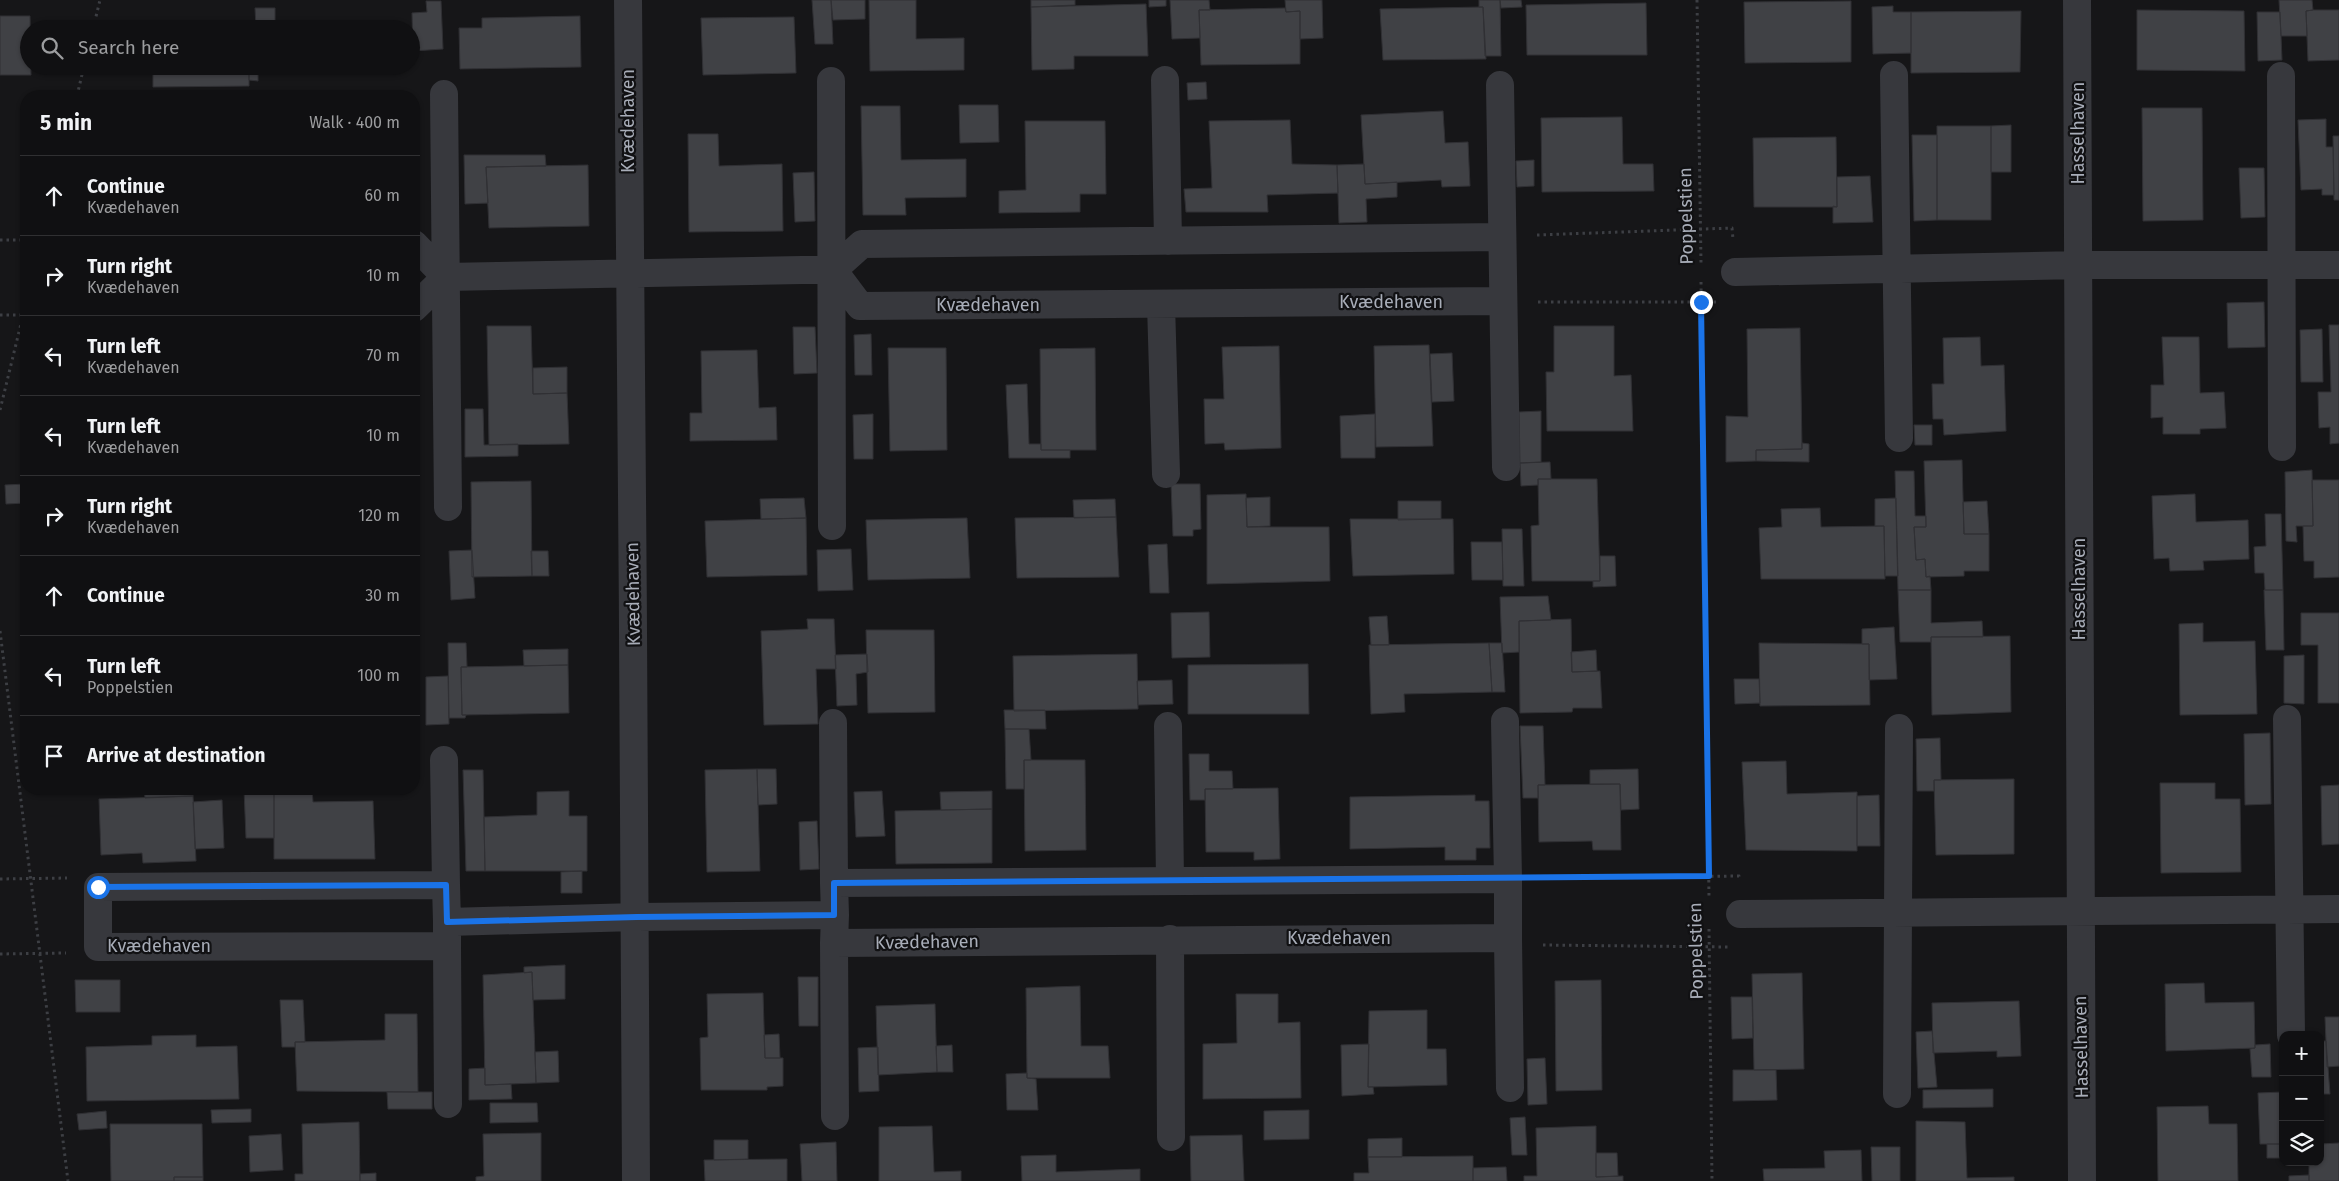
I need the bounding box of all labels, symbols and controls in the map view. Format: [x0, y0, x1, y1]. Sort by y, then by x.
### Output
search box [20, 20, 420, 75]
icon: search [38, 34, 66, 62]
text: Search here [78, 36, 179, 59]
street label: Kvædehaven [617, 69, 639, 173]
street label: Hasselhaven [2067, 82, 2089, 184]
text: 5 min [40, 110, 92, 136]
text: Walk · 400 m [309, 113, 400, 132]
street label: Poppelstien [1674, 167, 1698, 265]
text: Continue [87, 175, 165, 198]
icon: ahead [40, 182, 68, 210]
text: 60 m [365, 186, 400, 205]
text: Kvædehaven [87, 198, 180, 217]
text: Turn right [87, 255, 172, 278]
icon: right [40, 262, 68, 290]
text: 10 m [366, 266, 400, 285]
text: Kvædehaven [87, 278, 180, 297]
street label: Kvædehaven [1339, 291, 1443, 313]
route end [1690, 291, 1713, 314]
street label: Kvædehaven [936, 294, 1040, 316]
text: Turn left [87, 335, 161, 358]
icon: left [40, 342, 68, 370]
text: 70 m [366, 346, 400, 365]
text: Kvædehaven [87, 358, 180, 377]
text: Turn left [87, 415, 161, 438]
icon: left [40, 422, 68, 450]
text: 10 m [366, 426, 400, 445]
text: Kvædehaven [87, 438, 180, 457]
text: Turn right [87, 495, 172, 518]
icon: right [40, 502, 68, 530]
text: 120 m [358, 506, 400, 525]
text: Kvædehaven [87, 518, 180, 537]
street label: Hasselhaven [2068, 538, 2090, 640]
street label: Kvædehaven [621, 542, 645, 646]
icon: ahead [40, 582, 68, 610]
text: Continue [87, 584, 165, 607]
text: 30 m [365, 586, 400, 605]
text: Turn left [87, 655, 161, 678]
icon: left [40, 662, 68, 690]
text: 100 m [357, 666, 400, 685]
text: Poppelstien [87, 678, 173, 697]
icon: arrive [40, 742, 68, 770]
text: Arrive at destination [87, 744, 266, 767]
route start [87, 876, 110, 899]
street label: Poppelstien [1684, 902, 1708, 1000]
street label: Kvædehaven [1287, 927, 1391, 949]
street label: Kvædehaven [875, 930, 979, 954]
street label: Kvædehaven [107, 935, 211, 957]
street label: Hasselhaven [2069, 995, 2093, 1099]
map controls [2279, 1031, 2324, 1166]
button: + [2279, 1031, 2324, 1076]
button: − [2279, 1076, 2324, 1121]
button: layers [2279, 1121, 2324, 1166]

